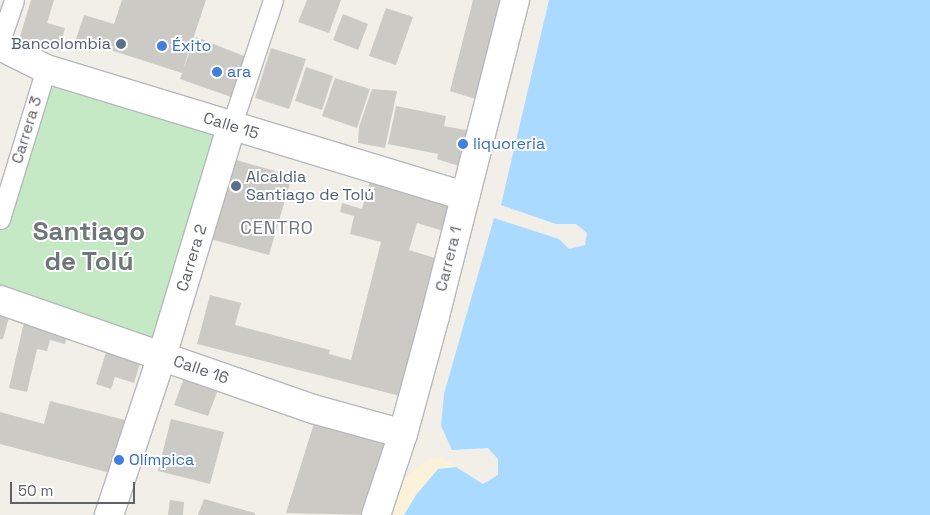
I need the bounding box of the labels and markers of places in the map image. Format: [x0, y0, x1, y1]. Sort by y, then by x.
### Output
place label: Bancolombia [11, 34, 111, 54]
place label: Éxito [172, 36, 211, 56]
marker: Bancolombia [115, 38, 127, 50]
marker: Éxito [156, 40, 168, 52]
place label: ara [227, 62, 251, 82]
marker: ara [211, 66, 223, 78]
place label: liquoreria [473, 134, 545, 154]
marker: liquoreria [457, 138, 469, 150]
place label: Alcaldia Santiago de Tolú [246, 167, 374, 205]
marker: Alcaldia Santiago de Tolú [230, 180, 242, 192]
place label: Olímpica [129, 450, 194, 470]
marker: Olímpica [113, 454, 125, 466]

